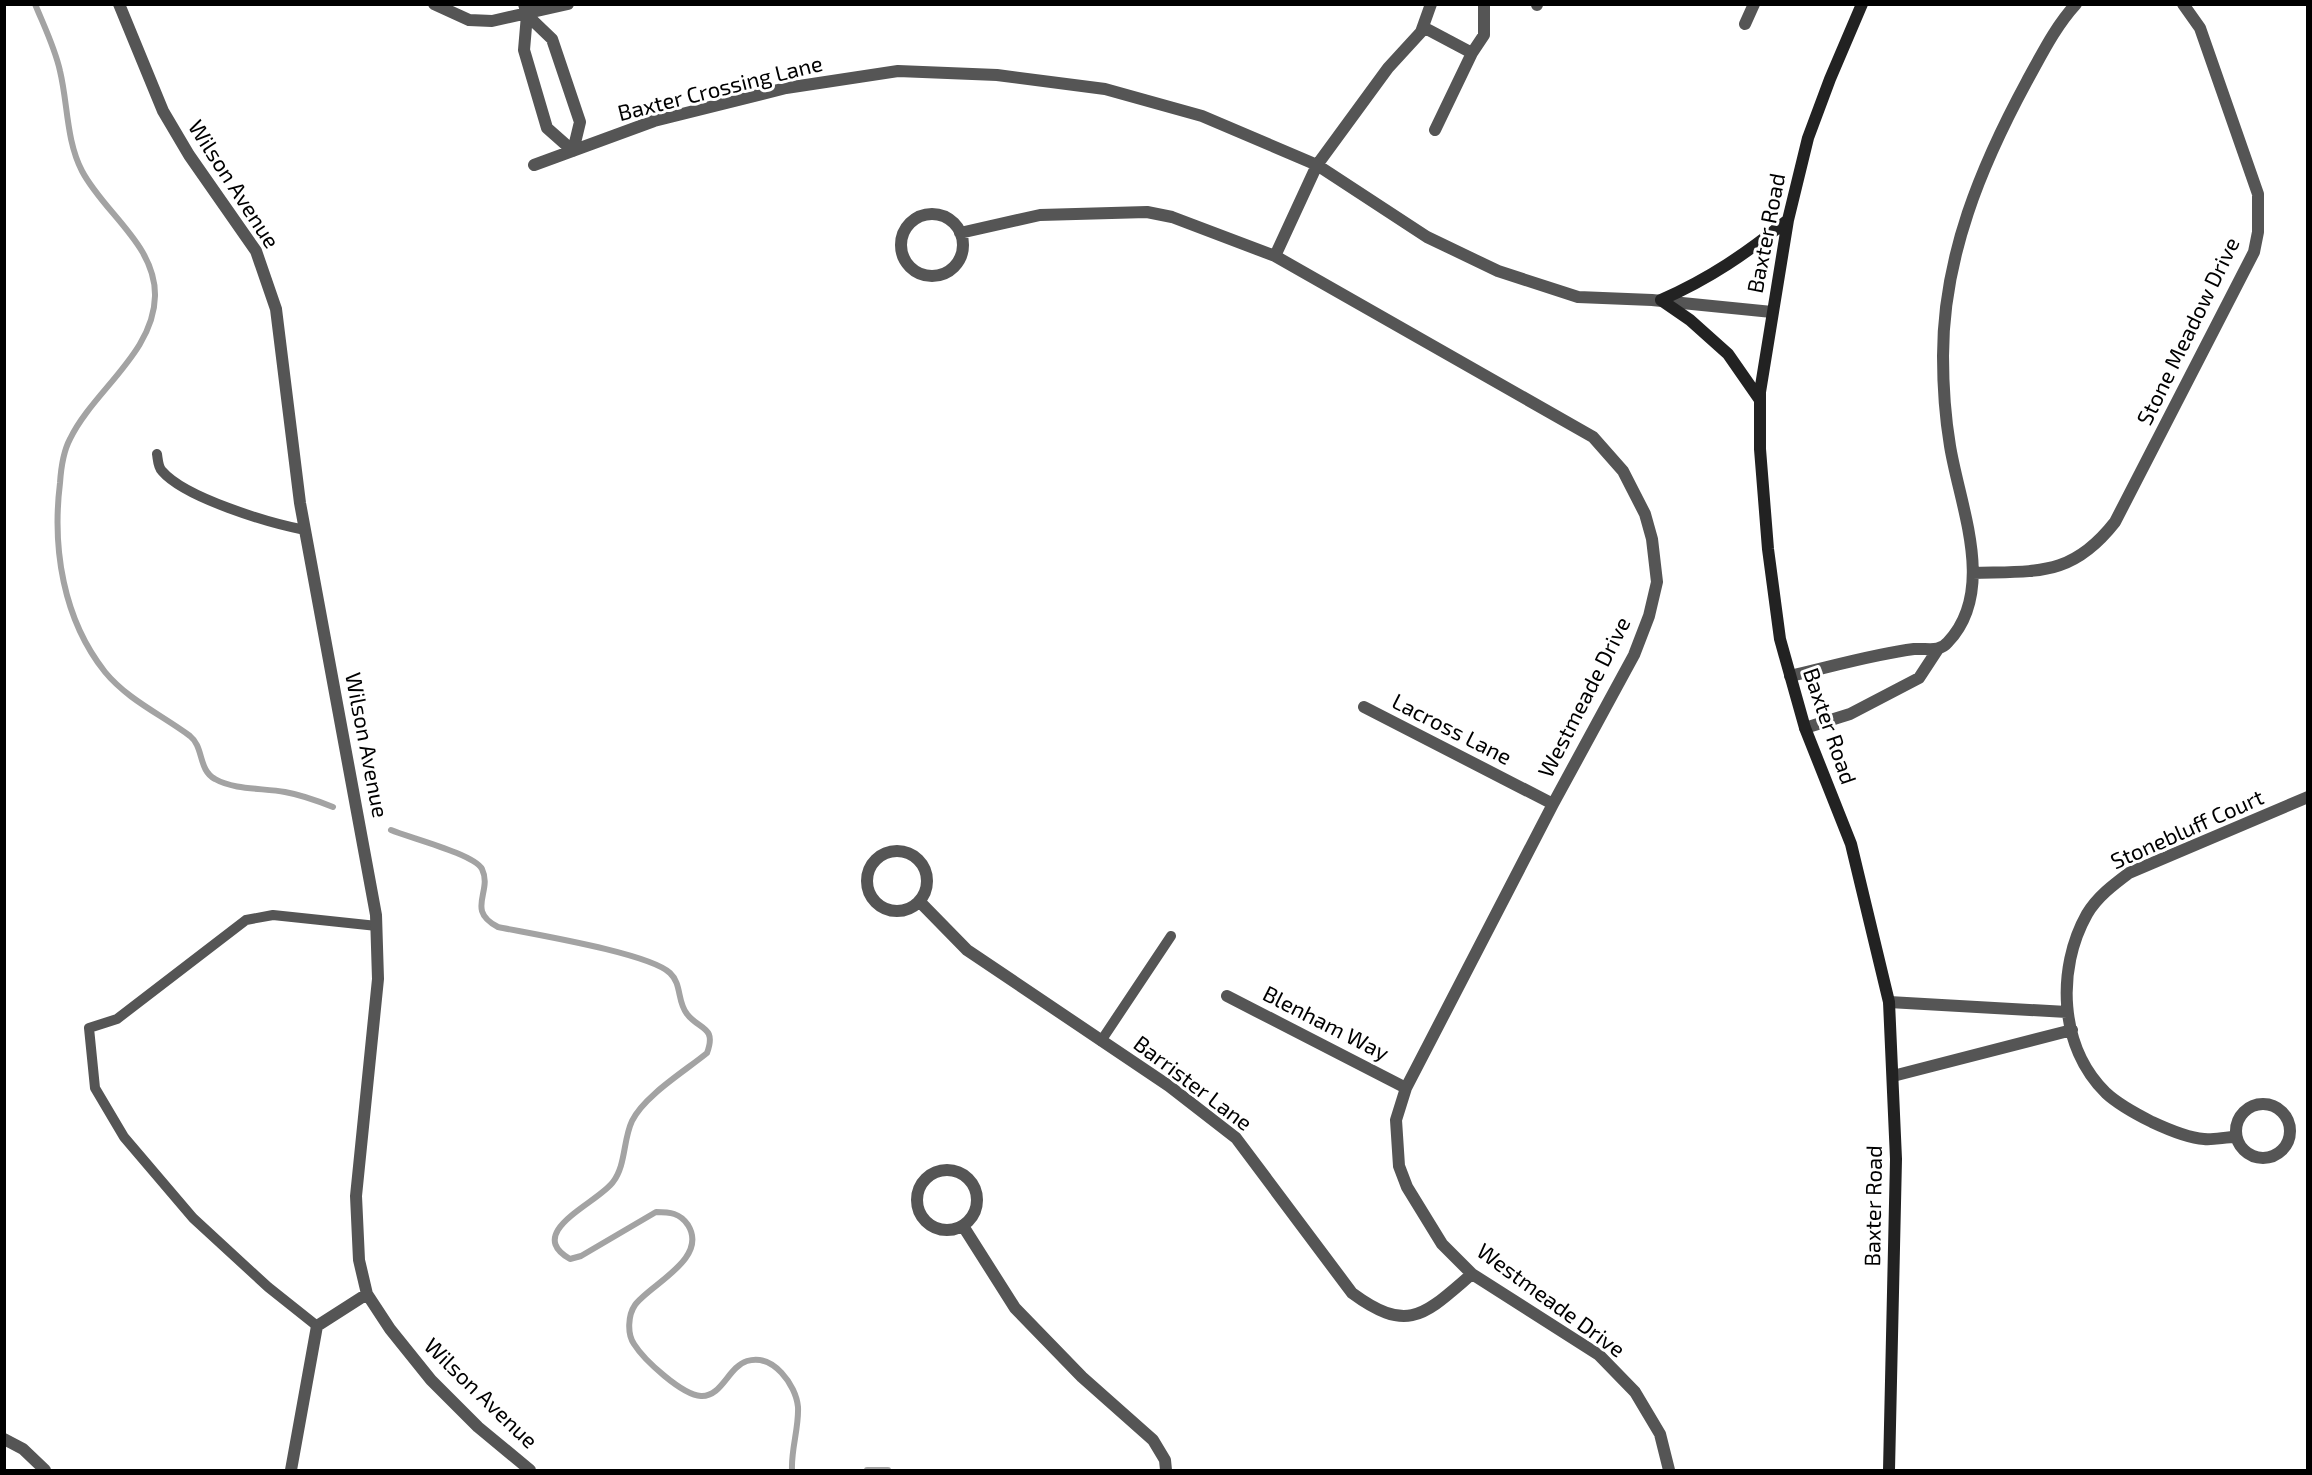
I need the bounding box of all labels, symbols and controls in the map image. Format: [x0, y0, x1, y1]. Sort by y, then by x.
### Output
street label: Baxter Crossing Lane [615, 49, 825, 125]
street label: Wilson Avenue [184, 115, 286, 252]
street label: Baxter Road [1741, 171, 1789, 295]
street label: Stone Meadow Drive [2130, 232, 2244, 429]
street label: Westmeade Drive [1531, 612, 1635, 781]
street label: Baxter Road [1799, 664, 1863, 787]
street label: Wilson Avenue [341, 670, 395, 820]
street label: Lacross Lane [1388, 687, 1516, 769]
street label: Stonebluff Court [2106, 783, 2267, 873]
street label: Blenham Way [1259, 979, 1394, 1065]
street label: Barrister Lane [1129, 1029, 1258, 1135]
street label: Baxter Road [1858, 1145, 1886, 1267]
street label: Westmeade Drive [1473, 1237, 1631, 1362]
street label: Wilson Avenue [420, 1332, 544, 1453]

